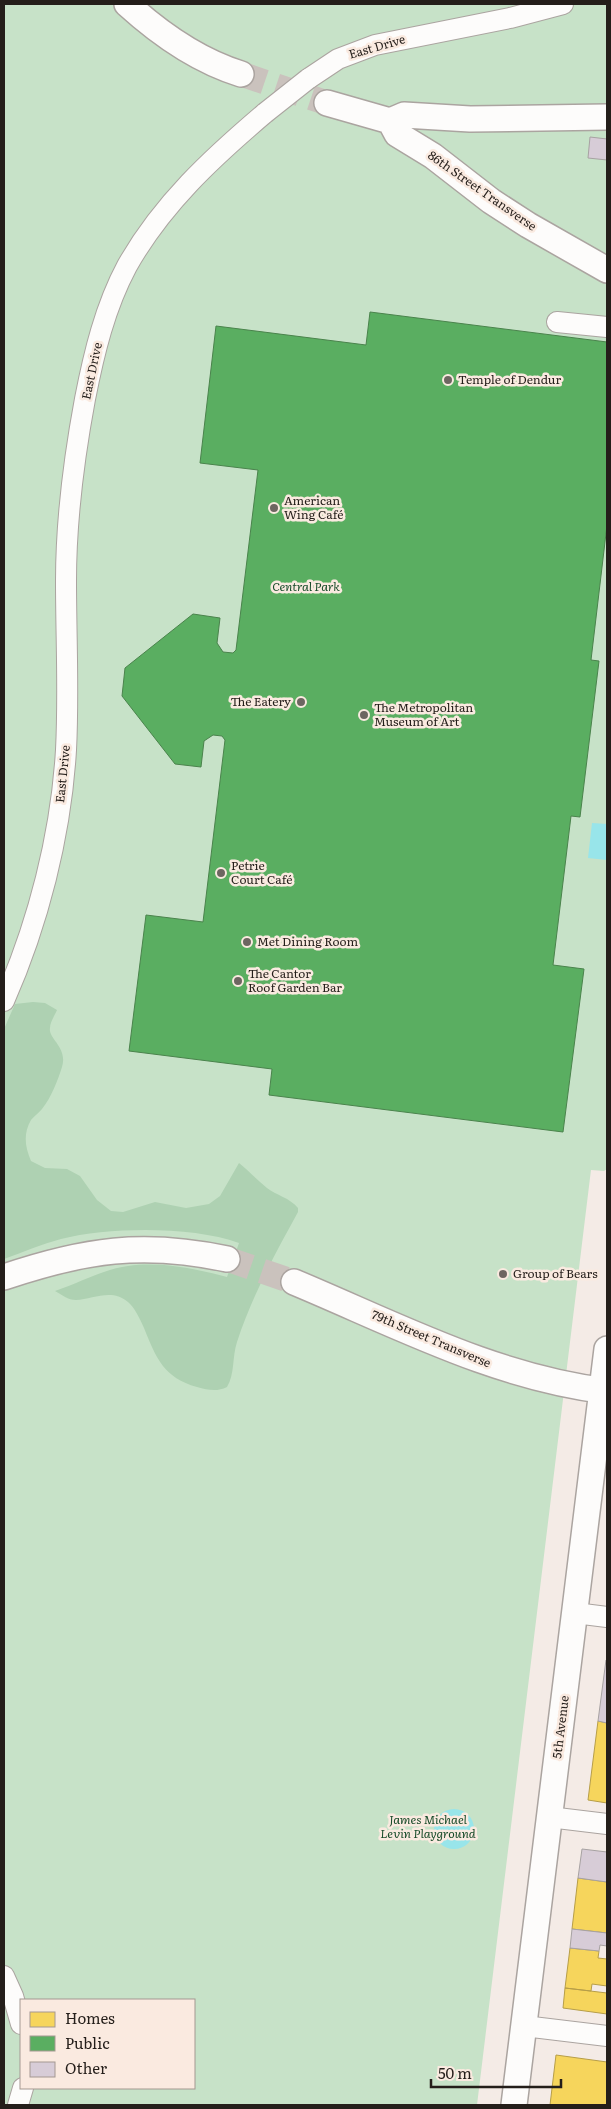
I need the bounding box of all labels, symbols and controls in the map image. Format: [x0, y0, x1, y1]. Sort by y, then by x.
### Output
street label: East Drive [346, 29, 407, 63]
street label: 86th Street Transverse [425, 146, 541, 235]
street label: East Drive [76, 341, 106, 401]
place label: Temple of Dendur [458, 370, 561, 388]
marker: Temple of Dendur [442, 374, 454, 386]
place label: American Wing Café [284, 491, 343, 523]
marker: American Wing Café [268, 502, 280, 514]
park label: Central Park [272, 577, 340, 595]
place label: The Eatery [230, 692, 291, 710]
marker: The Eatery [295, 696, 307, 708]
place label: The Metropolitan Museum of Art [374, 698, 473, 730]
marker: The Metropolitan Museum of Art [358, 709, 370, 721]
street label: East Drive [50, 744, 74, 804]
place label: Petrie Court Café [231, 856, 292, 888]
marker: Petrie Court Café [215, 867, 227, 879]
place label: Met Dining Room [257, 932, 359, 950]
marker: Met Dining Room [241, 936, 253, 948]
place label: The Cantor Roof Garden Bar [248, 964, 342, 996]
marker: The Cantor Roof Garden Bar [232, 975, 244, 987]
place label: Group of Bears [513, 1264, 598, 1282]
marker: Group of Bears [497, 1268, 509, 1280]
street label: 79th Street Transverse [369, 1305, 494, 1371]
street label: 5th Avenue [547, 1694, 573, 1759]
park label: James Michael Levin Playground [380, 1810, 476, 1842]
legend [20, 1999, 195, 2089]
text: Homes [65, 2006, 115, 2029]
text: Public [65, 2031, 110, 2054]
text: Other [65, 2056, 107, 2079]
scale bar [431, 2056, 561, 2088]
text: 50 m [438, 2061, 472, 2084]

